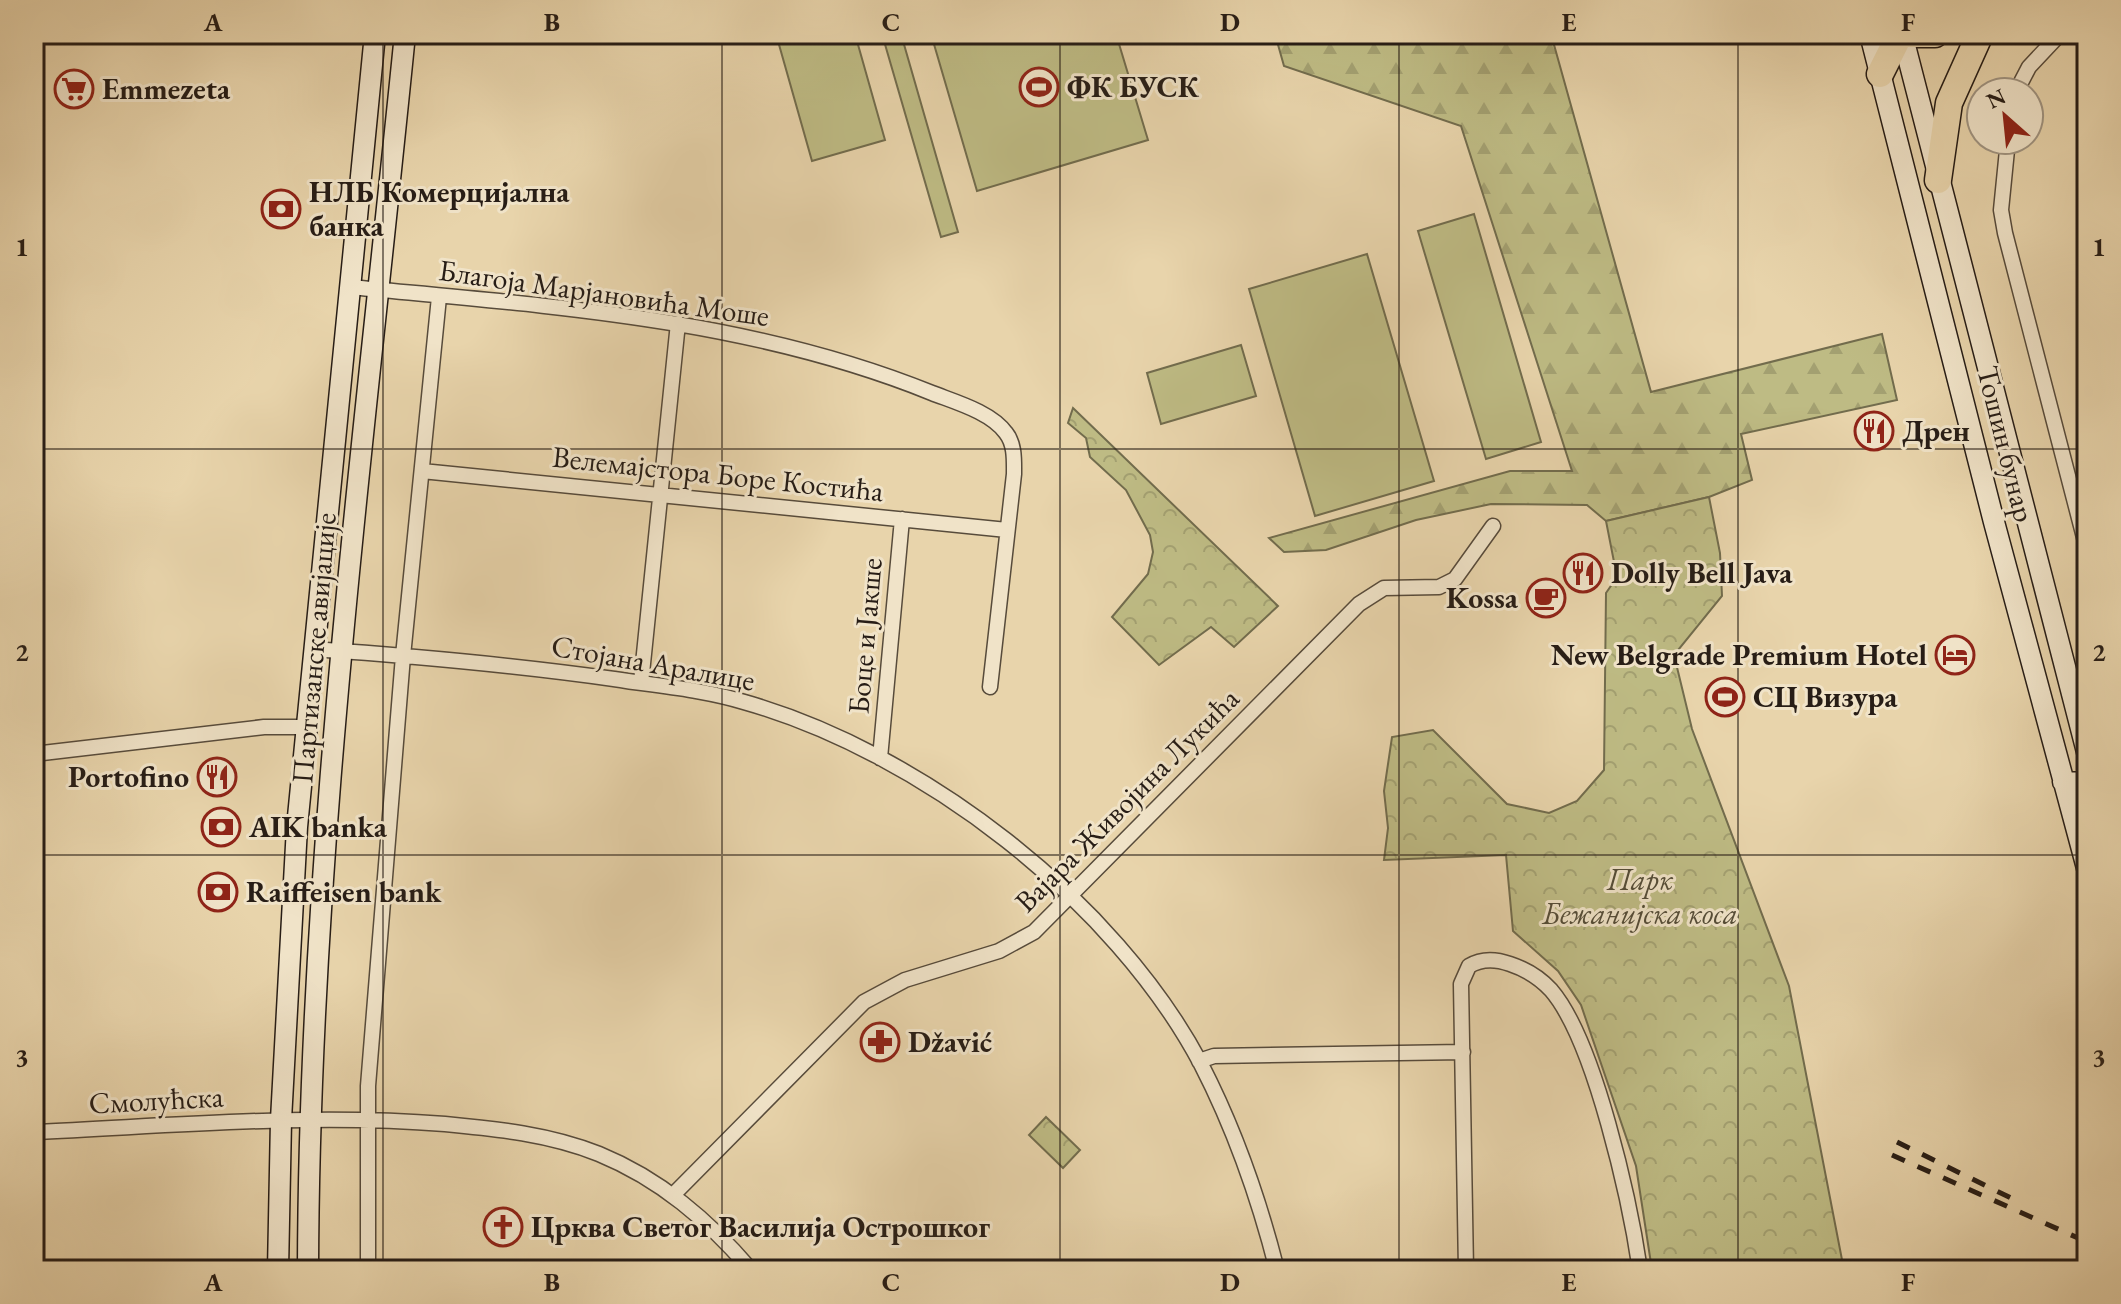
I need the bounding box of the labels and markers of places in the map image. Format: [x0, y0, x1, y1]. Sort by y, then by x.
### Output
sports icon: ФК БУСК [1018, 66, 1060, 108]
place label: ФК БУСК [1067, 67, 1200, 106]
supermarket icon: Emmezeta [53, 68, 95, 110]
place label: Emmezeta [102, 69, 231, 108]
place label: НЛБ Комерцијална банка [309, 172, 570, 245]
bank icon: НЛБ Комерцијална банка [260, 188, 302, 230]
restaurant icon: Дрен [1853, 410, 1895, 452]
place label: Дрен [1902, 411, 1970, 450]
restaurant icon: Dolly Bell Java [1562, 552, 1604, 594]
place label: Dolly Bell Java [1611, 553, 1793, 592]
cafe icon: Kossa [1525, 577, 1567, 619]
place label: Kossa [1446, 578, 1519, 617]
hotel icon: New Belgrade Premium Hotel [1934, 634, 1976, 676]
place label: New Belgrade Premium Hotel [1551, 635, 1927, 674]
sports icon: СЦ Визура [1704, 676, 1746, 718]
place label: СЦ Визура [1753, 677, 1898, 716]
restaurant icon: Portofino [196, 756, 238, 798]
place label: Portofino [68, 757, 189, 796]
bank icon: AIK banka [200, 806, 242, 848]
place label: AIK banka [248, 807, 388, 846]
bank icon: Raiffeisen bank [197, 871, 239, 913]
place label: Raiffeisen bank [246, 872, 442, 911]
pharmacy icon: Džavić [859, 1021, 901, 1063]
place label: Džavić [908, 1022, 992, 1061]
church icon: Црква Светог Василија Острошког [482, 1206, 524, 1248]
place label: Црква Светог Василија Острошког [531, 1207, 990, 1246]

